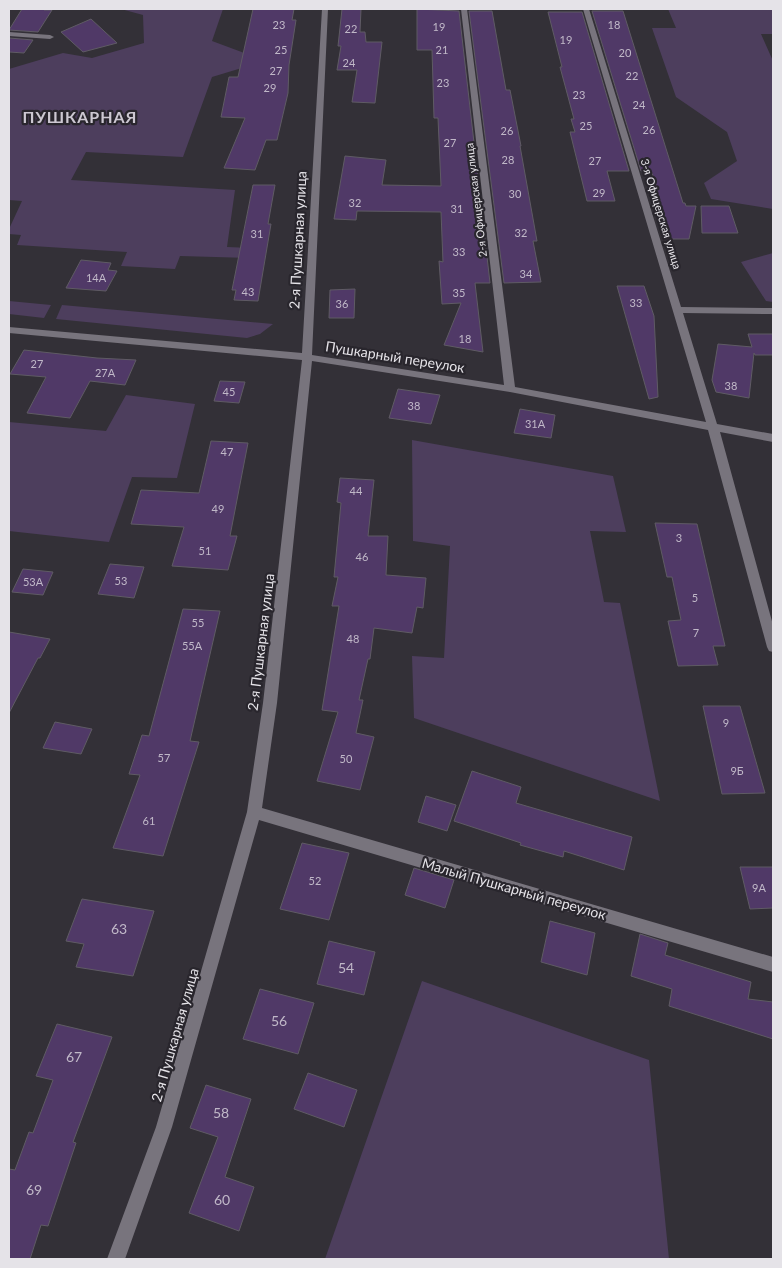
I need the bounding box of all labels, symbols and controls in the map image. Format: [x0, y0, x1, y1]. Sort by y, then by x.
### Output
house number: 23 [273, 18, 285, 31]
house number: 18 [608, 18, 620, 31]
house number: 19 [433, 20, 445, 33]
house number: 22 [345, 22, 357, 35]
house number: 19 [560, 33, 572, 46]
house number: 25 [275, 43, 287, 56]
house number: 21 [436, 43, 448, 56]
house number: 20 [619, 46, 632, 59]
house number: 24 [343, 56, 356, 69]
house number: 27 [270, 64, 282, 77]
house number: 22 [626, 69, 638, 82]
house number: 23 [437, 76, 449, 89]
house number: 29 [264, 81, 276, 94]
house number: 23 [573, 88, 585, 101]
house number: 24 [633, 98, 646, 111]
district label: ПУШКАРНАЯ [23, 107, 137, 126]
house number: 25 [580, 119, 592, 132]
house number: 26 [643, 123, 655, 136]
house number: 26 [501, 124, 513, 137]
house number: 27 [444, 136, 456, 149]
street label: 2-я Офицерская улица [462, 142, 489, 258]
house number: 28 [502, 153, 514, 166]
house number: 27 [589, 154, 601, 167]
street label: 3-я Офицерская улица [638, 157, 684, 271]
street label: 2-я Пушкарная улица [285, 170, 310, 309]
house number: 29 [593, 186, 605, 199]
house number: 30 [509, 187, 522, 200]
house number: 32 [349, 196, 361, 209]
house number: 31 [451, 202, 463, 215]
house number: 32 [515, 226, 527, 239]
house number: 31 [251, 227, 263, 240]
house number: 33 [453, 245, 465, 258]
house number: 34 [520, 267, 533, 280]
house number: 14А [86, 271, 107, 284]
house number: 43 [242, 285, 254, 298]
house number: 35 [453, 286, 465, 299]
house number: 33 [630, 296, 642, 309]
house number: 36 [336, 297, 348, 310]
house number: 18 [459, 332, 471, 345]
street label: Пушкарный переулок [324, 337, 467, 376]
house number: 27 [31, 357, 43, 370]
house number: 27А [95, 366, 116, 379]
house number: 38 [725, 379, 737, 392]
house number: 45 [223, 385, 235, 398]
house number: 38 [408, 399, 420, 412]
house number: 31А [525, 417, 546, 430]
house number: 47 [221, 445, 233, 458]
house number: 44 [350, 484, 363, 497]
house number: 49 [212, 502, 224, 515]
house number: 3 [676, 531, 682, 544]
house number: 51 [199, 544, 211, 557]
house number: 46 [356, 550, 368, 563]
street label: 2-я Пушкарная улица [244, 572, 277, 712]
house number: 53 [115, 574, 127, 587]
house number: 53А [23, 575, 44, 588]
house number: 5 [692, 591, 698, 604]
house number: 55 [192, 616, 204, 629]
house number: 7 [693, 626, 699, 639]
house number: 48 [347, 632, 359, 645]
house number: 55А [182, 639, 203, 652]
house number: 9 [723, 716, 729, 729]
house number: 57 [158, 751, 170, 764]
house number: 50 [340, 752, 353, 765]
house number: 9Б [730, 764, 744, 777]
house number: 61 [143, 814, 155, 827]
street label: Малый Пушкарный переулок [420, 854, 609, 923]
house number: 52 [309, 874, 321, 887]
house number: 9А [752, 881, 766, 894]
house number: 63 [111, 920, 127, 937]
house number: 54 [338, 959, 354, 976]
street label: 2-я Пушкарная улица [147, 966, 202, 1104]
house number: 56 [271, 1012, 287, 1029]
house number: 67 [66, 1048, 82, 1065]
house number: 58 [213, 1104, 229, 1121]
house number: 69 [26, 1181, 42, 1198]
house number: 60 [214, 1191, 230, 1208]

